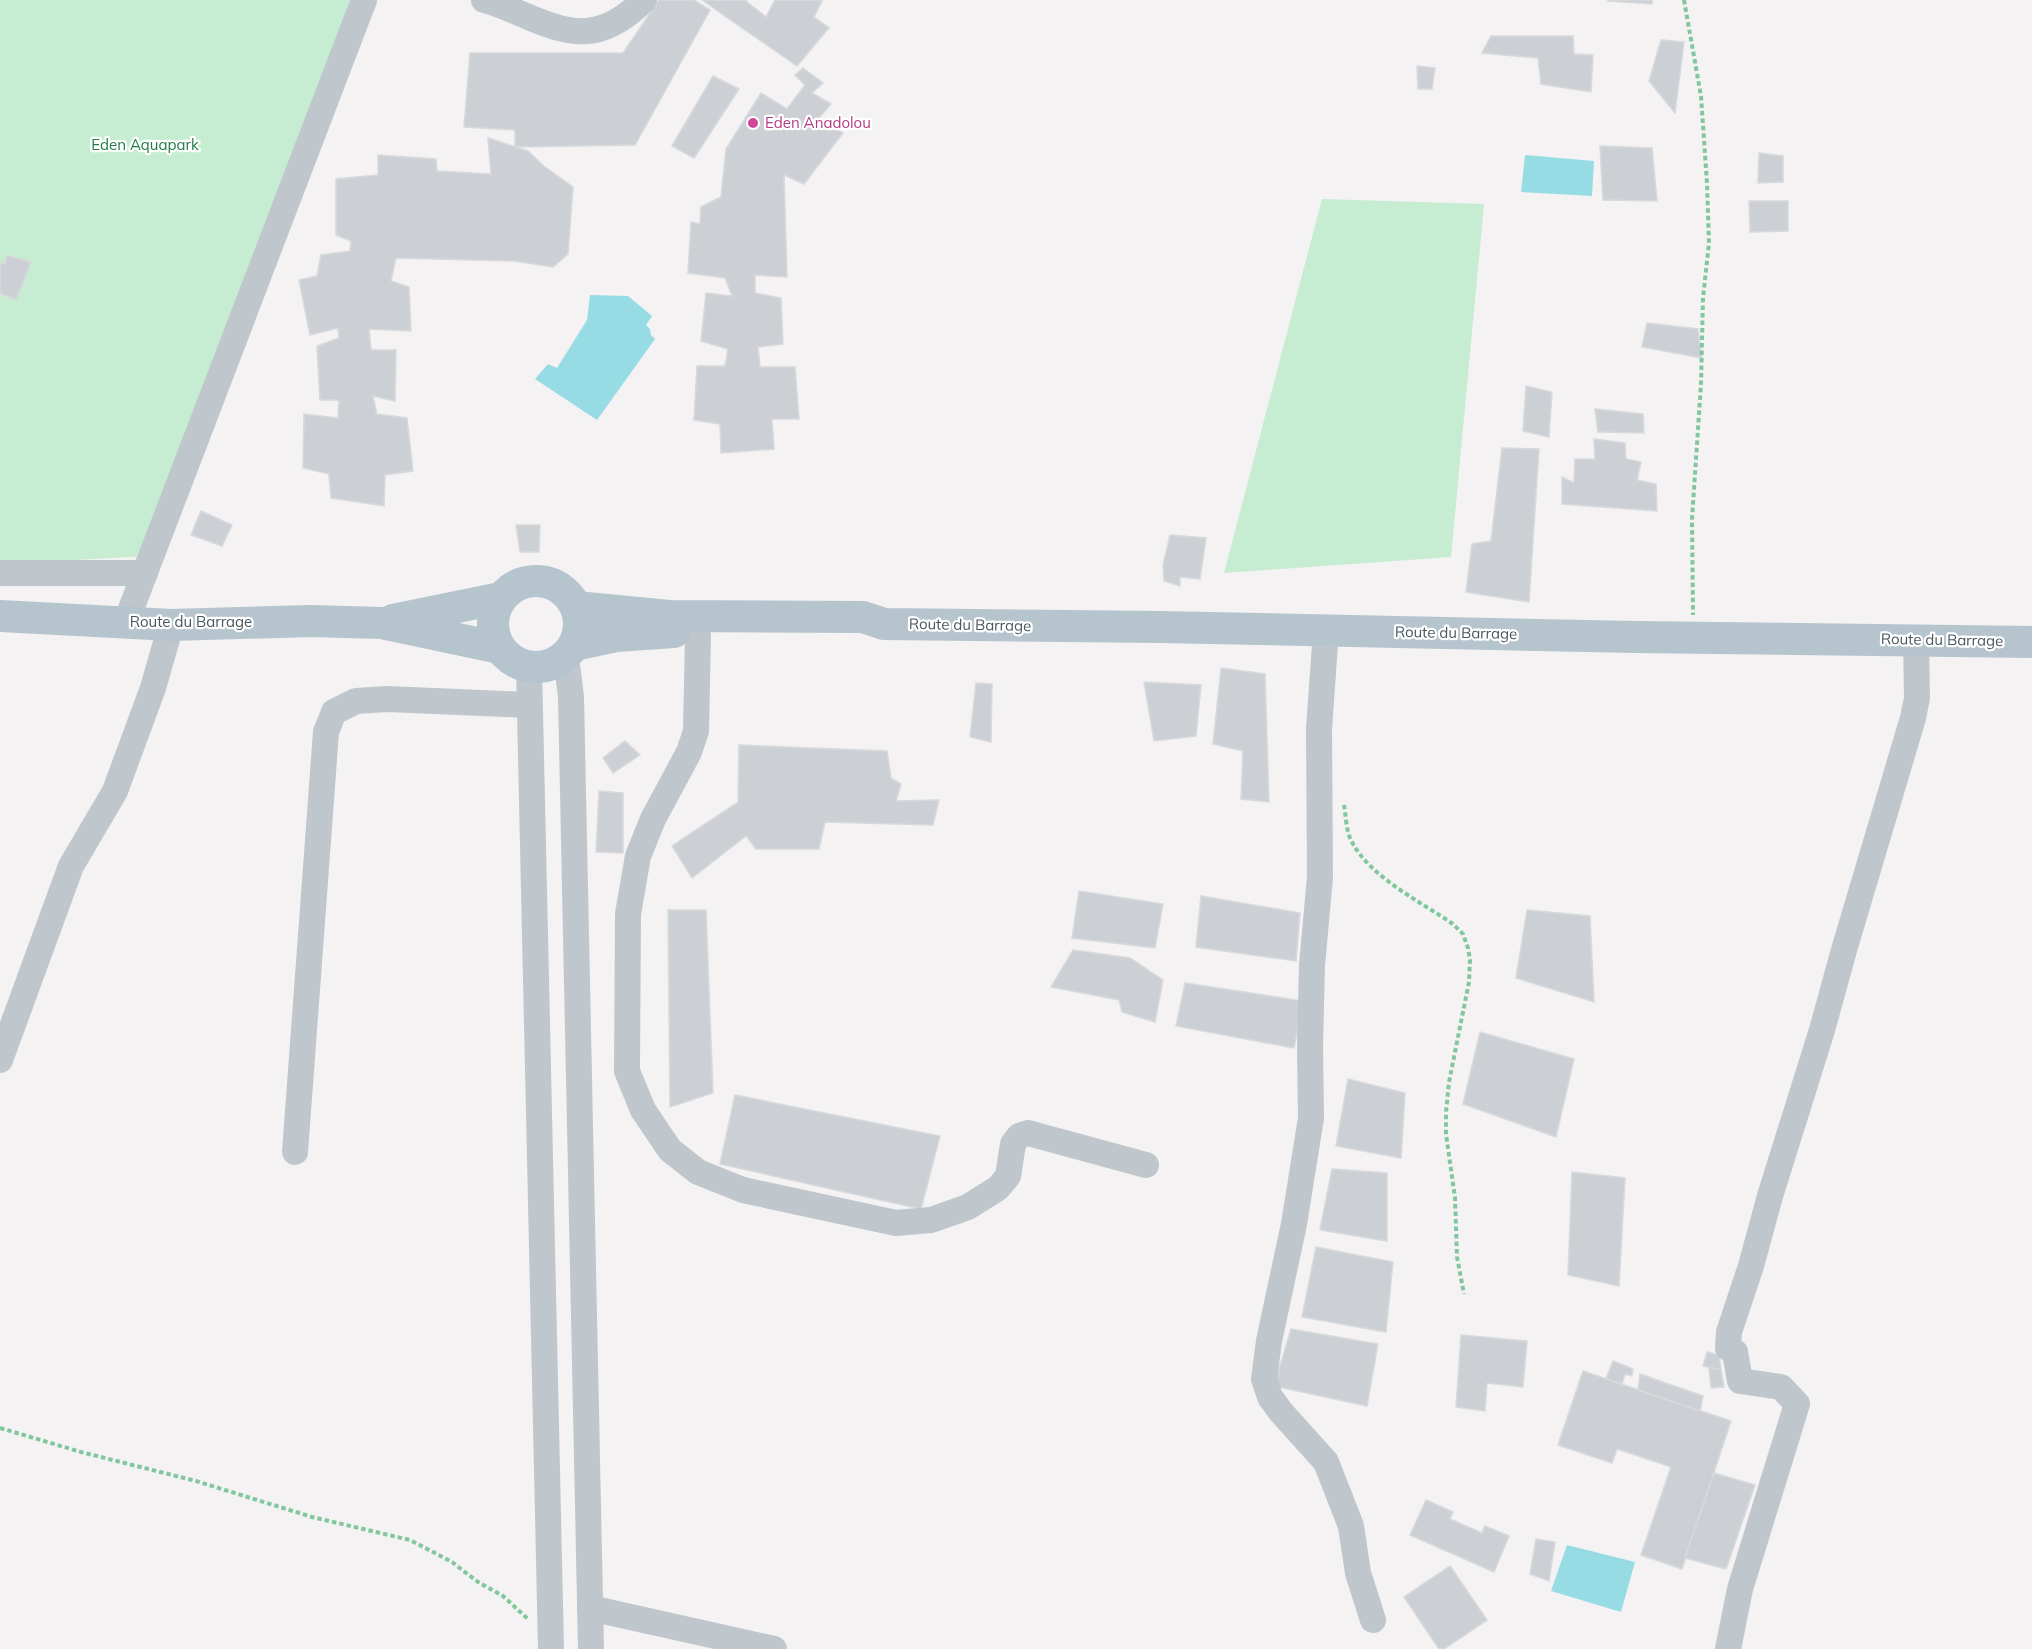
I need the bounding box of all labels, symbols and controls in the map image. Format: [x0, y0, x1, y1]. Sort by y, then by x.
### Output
place label: Eden Anadolou [765, 113, 871, 132]
marker: Eden Anadolou [746, 116, 760, 130]
park label: Eden Aquapark [91, 135, 199, 154]
street label: Route du Barrage [130, 612, 252, 631]
street label: Route du Barrage [909, 614, 1031, 635]
street label: Route du Barrage [1395, 622, 1517, 643]
street label: Route du Barrage [1881, 629, 2003, 650]

